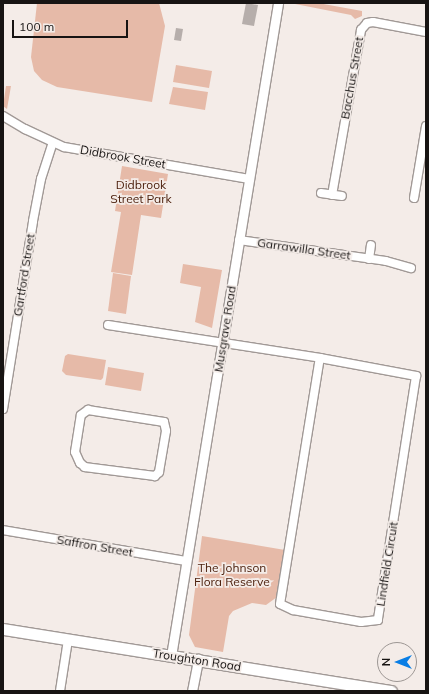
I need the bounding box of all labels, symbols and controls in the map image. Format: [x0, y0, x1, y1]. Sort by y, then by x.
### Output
scale bar [14, 12, 130, 38]
text: 100 m [19, 19, 54, 34]
street label: Bacchus Street [338, 36, 366, 120]
street label: Didbrook Street [79, 142, 167, 172]
park label: Didbrook Street Park [110, 178, 172, 206]
street label: Gartford Street [10, 233, 38, 317]
street label: Garrawilla Street [256, 235, 352, 263]
street label: Musgrave Road [211, 285, 239, 373]
street label: Lindfield Circuit [373, 521, 401, 607]
street label: Saffron Street [56, 532, 134, 560]
park label: The Johnson Flora Reserve [194, 561, 270, 589]
north arrow [377, 642, 417, 682]
street label: Troughton Road [152, 646, 242, 674]
text: N [379, 658, 393, 666]

